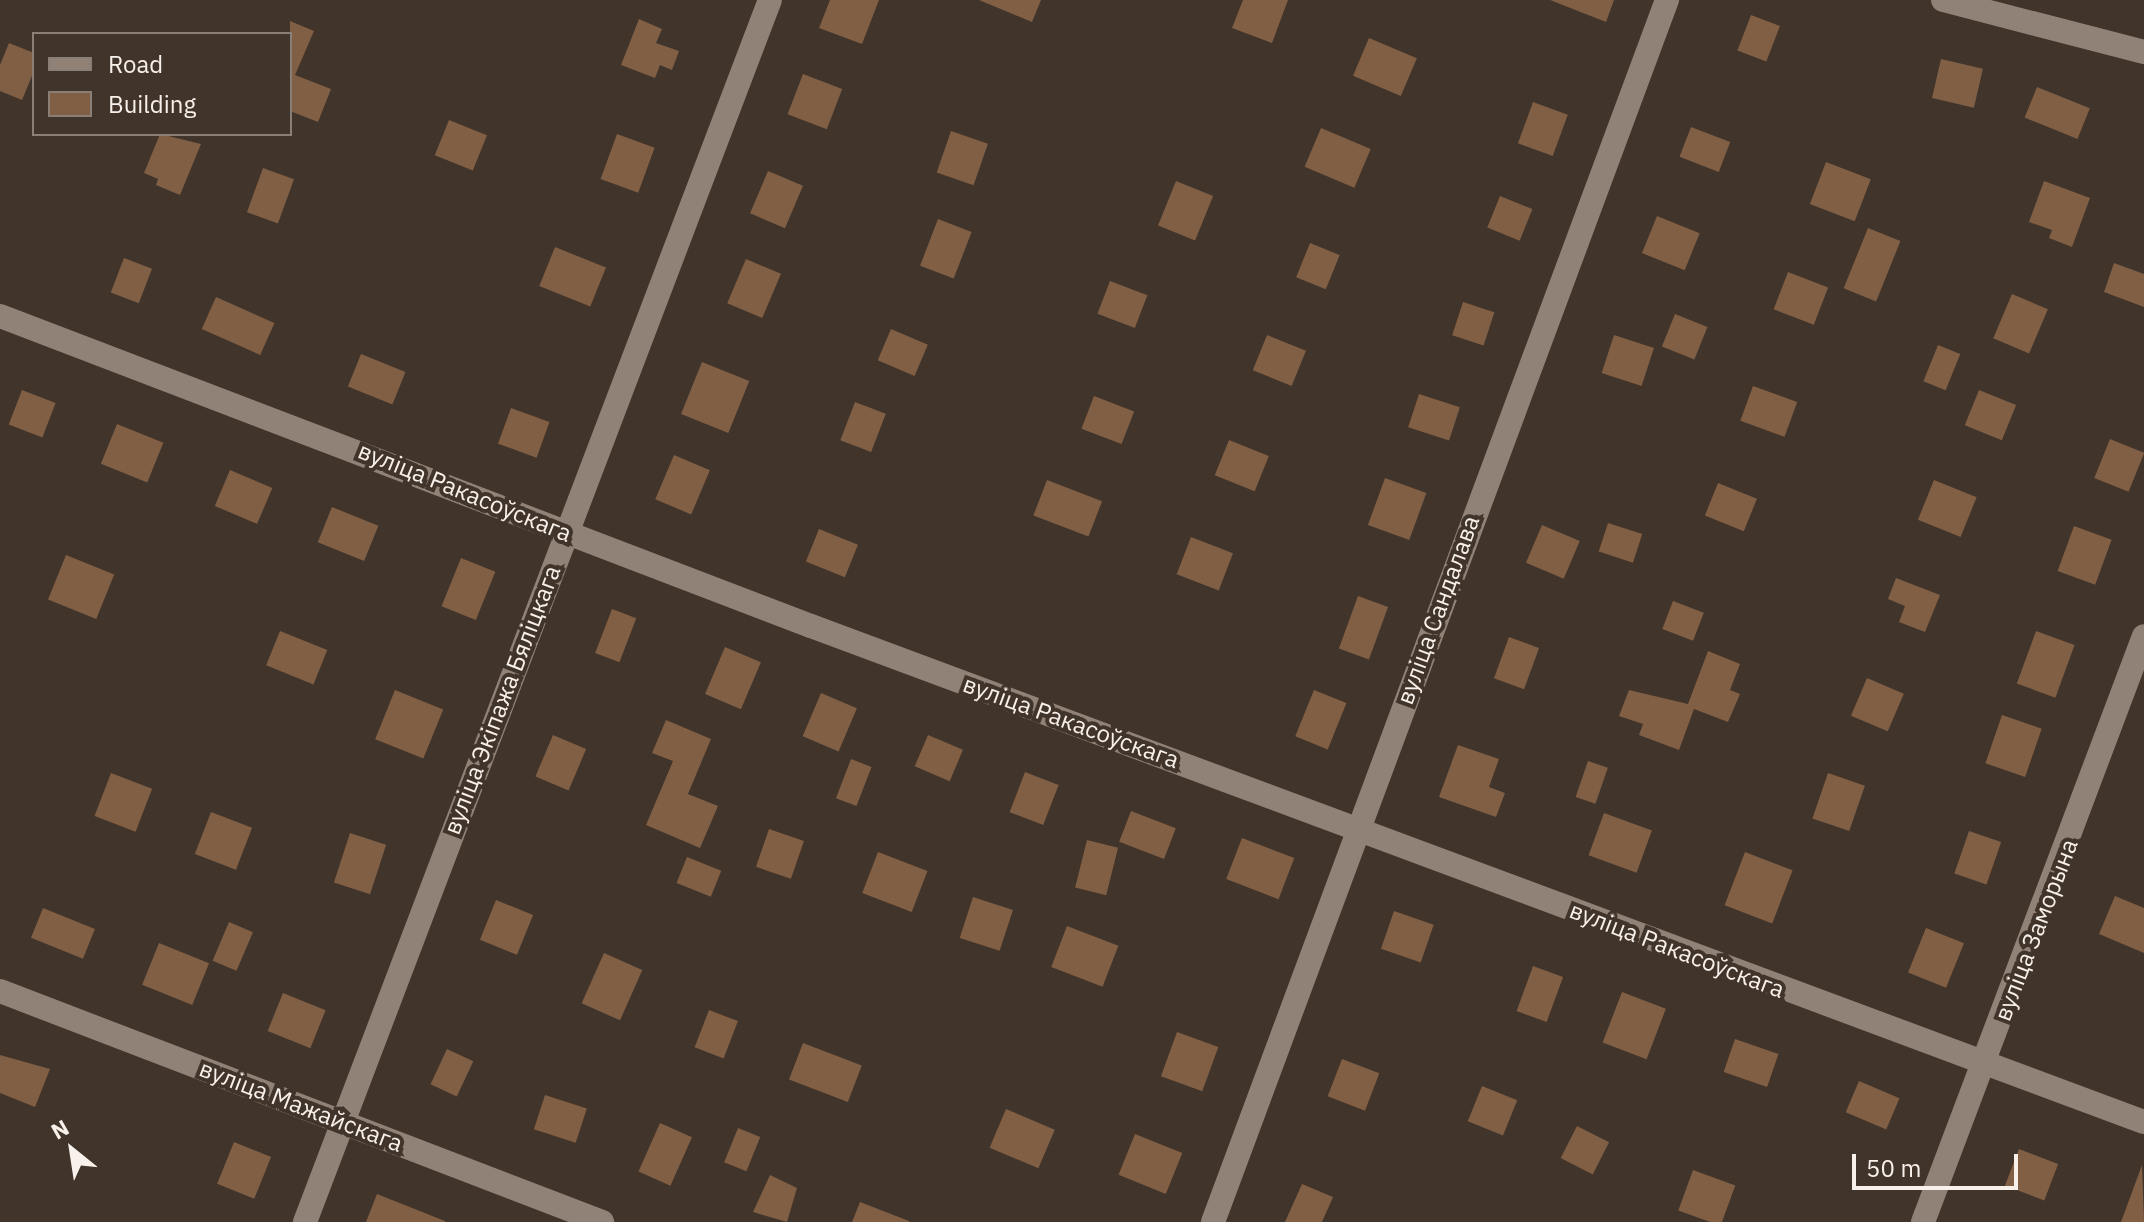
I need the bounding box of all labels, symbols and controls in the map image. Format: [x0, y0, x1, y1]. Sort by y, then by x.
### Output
legend [32, 32, 292, 136]
text: Road [108, 48, 163, 80]
text: Building [108, 88, 196, 120]
street label: вуліца Ракасоўскага [354, 436, 576, 548]
street label: вуліца Сандалава [1390, 512, 1486, 708]
street label: вуліца Экіпажа Бяліцкага [437, 562, 567, 838]
street label: вуліца Ракасоўскага [959, 670, 1183, 774]
street label: вуліца Заморына [1988, 835, 2084, 1025]
street label: вуліца Ракасоўскага [1566, 896, 1788, 1004]
street label: вуліца Мажайскага [195, 1054, 407, 1158]
north arrow [32, 1110, 112, 1190]
text: N [46, 1112, 74, 1145]
scale bar [1856, 1138, 2022, 1188]
text: 50 m [1866, 1152, 1921, 1184]

